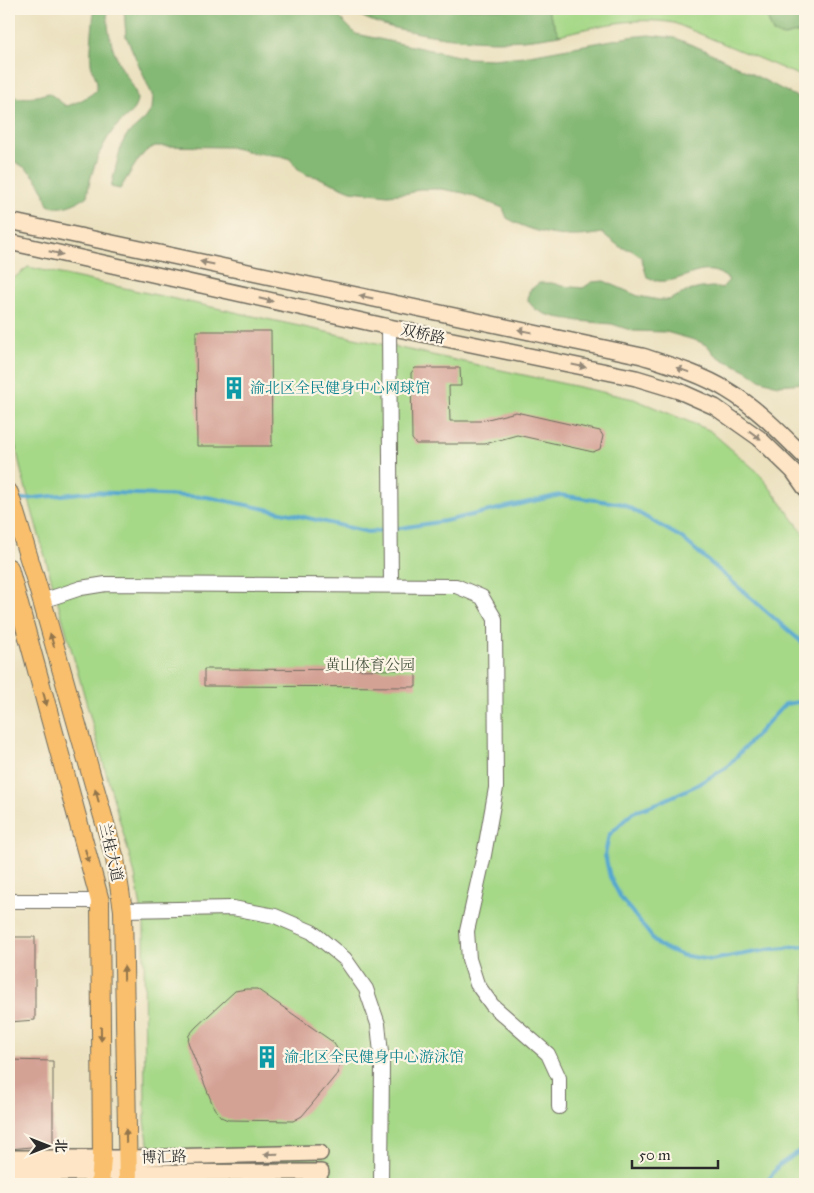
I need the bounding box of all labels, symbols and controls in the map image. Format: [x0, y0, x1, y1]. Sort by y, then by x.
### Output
one-way arrow [49, 249, 64, 257]
one-way arrow [199, 259, 215, 267]
one-way arrow [359, 293, 374, 301]
one-way arrow [259, 296, 274, 304]
street label: 双桥路 [399, 321, 447, 347]
one-way arrow [518, 327, 533, 335]
one-way arrow [572, 362, 587, 370]
one-way arrow [675, 366, 690, 373]
building icon: 渝北区全民健身中心网球馆 [221, 375, 247, 401]
place label: 渝北区全民健身中心网球馆 [250, 379, 430, 397]
one-way arrow [748, 430, 762, 440]
one-way arrow [48, 632, 56, 647]
park label: 黄山体育公园 [325, 656, 415, 674]
one-way arrow [41, 692, 49, 707]
one-way arrow [92, 789, 100, 804]
street label: 兰桂大道 [95, 821, 127, 883]
one-way arrow [84, 849, 92, 864]
one-way arrow [120, 965, 128, 981]
one-way arrow [97, 1027, 105, 1043]
building icon: 渝北区全民健身中心游泳馆 [254, 1044, 280, 1070]
place label: 渝北区全民健身中心游泳馆 [284, 1048, 464, 1066]
north arrow [22, 1120, 72, 1170]
one-way arrow [122, 1127, 130, 1143]
scale bar [632, 1138, 718, 1170]
text: 北 [52, 1139, 69, 1153]
text: 50 m [639, 1146, 671, 1164]
street label: 博汇路 [141, 1147, 187, 1167]
one-way arrow [263, 1150, 279, 1158]

